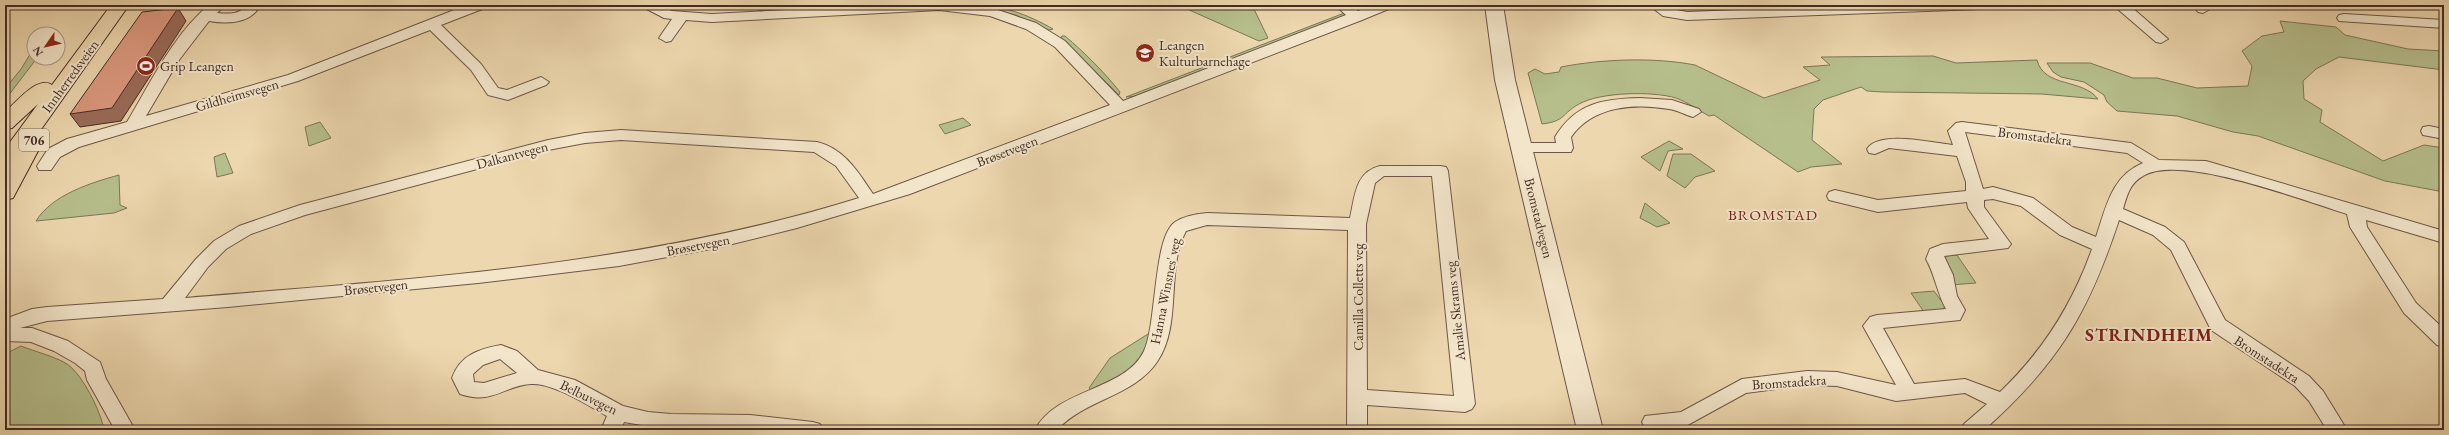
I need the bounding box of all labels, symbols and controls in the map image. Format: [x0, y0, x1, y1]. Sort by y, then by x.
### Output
north arrow [26, 26, 66, 66]
street label: Innherredsveien [37, 35, 103, 116]
place label: Leangen Kulturbarnehage [1159, 36, 1251, 70]
school or university icon: Leangen Kulturbarnehage [1134, 42, 1156, 64]
text: N [29, 44, 46, 59]
sports icon: Grip Leangen [135, 55, 157, 77]
place label: Grip Leangen [160, 57, 235, 75]
street label: Gildheimsvegen [193, 74, 281, 115]
street label: Bromstadekra [1997, 123, 2074, 150]
road number: 706 [19, 129, 49, 151]
street label: Brøsetvegen [974, 131, 1041, 171]
street label: Dalkantvegen [474, 137, 550, 173]
street label: Bromstadvegen [1520, 176, 1558, 261]
district label: BROMSTAD [1728, 205, 1818, 224]
street label: Brøsetvegen [665, 230, 732, 260]
street label: Hanna Winsnes' veg [1146, 235, 1184, 346]
street label: Camilla Colletts veg [1349, 242, 1367, 351]
street label: Amalie Skrams veg [1441, 259, 1469, 363]
street label: Brøsetvegen [343, 275, 409, 299]
district label: STRINDHEIM [2085, 323, 2213, 346]
street label: Bromstadekra [2231, 331, 2304, 387]
street label: Bromstadekra [1751, 370, 1827, 394]
street label: Belbuvegen [557, 375, 621, 419]

